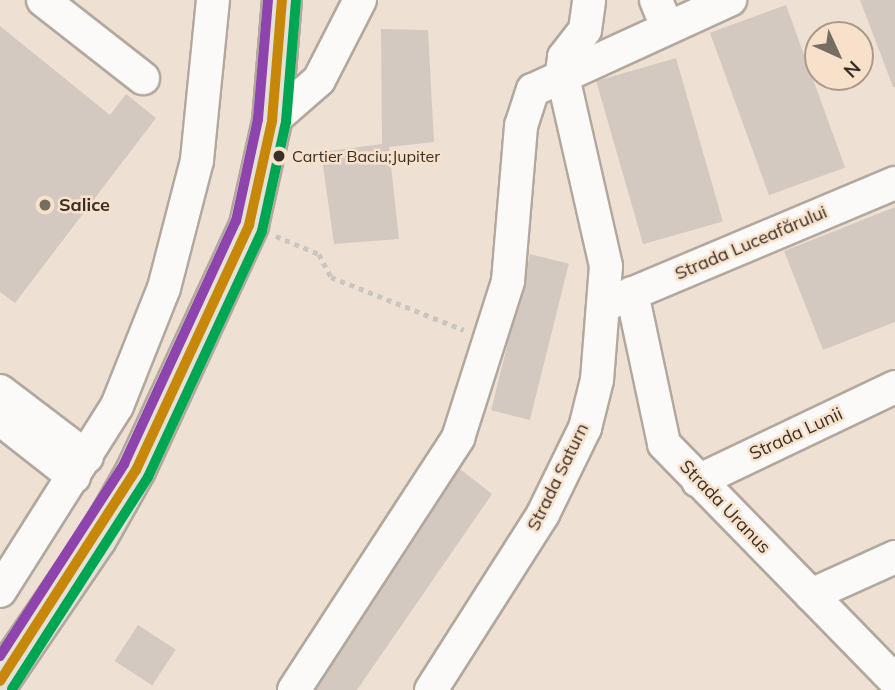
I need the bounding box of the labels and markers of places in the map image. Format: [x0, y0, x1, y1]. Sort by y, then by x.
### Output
place label: Cartier Baciu;Jupiter [292, 146, 440, 166]
marker: Cartier Baciu;Jupiter [272, 149, 286, 163]
place label: Salice [59, 194, 110, 216]
marker: Salice [37, 197, 53, 213]

